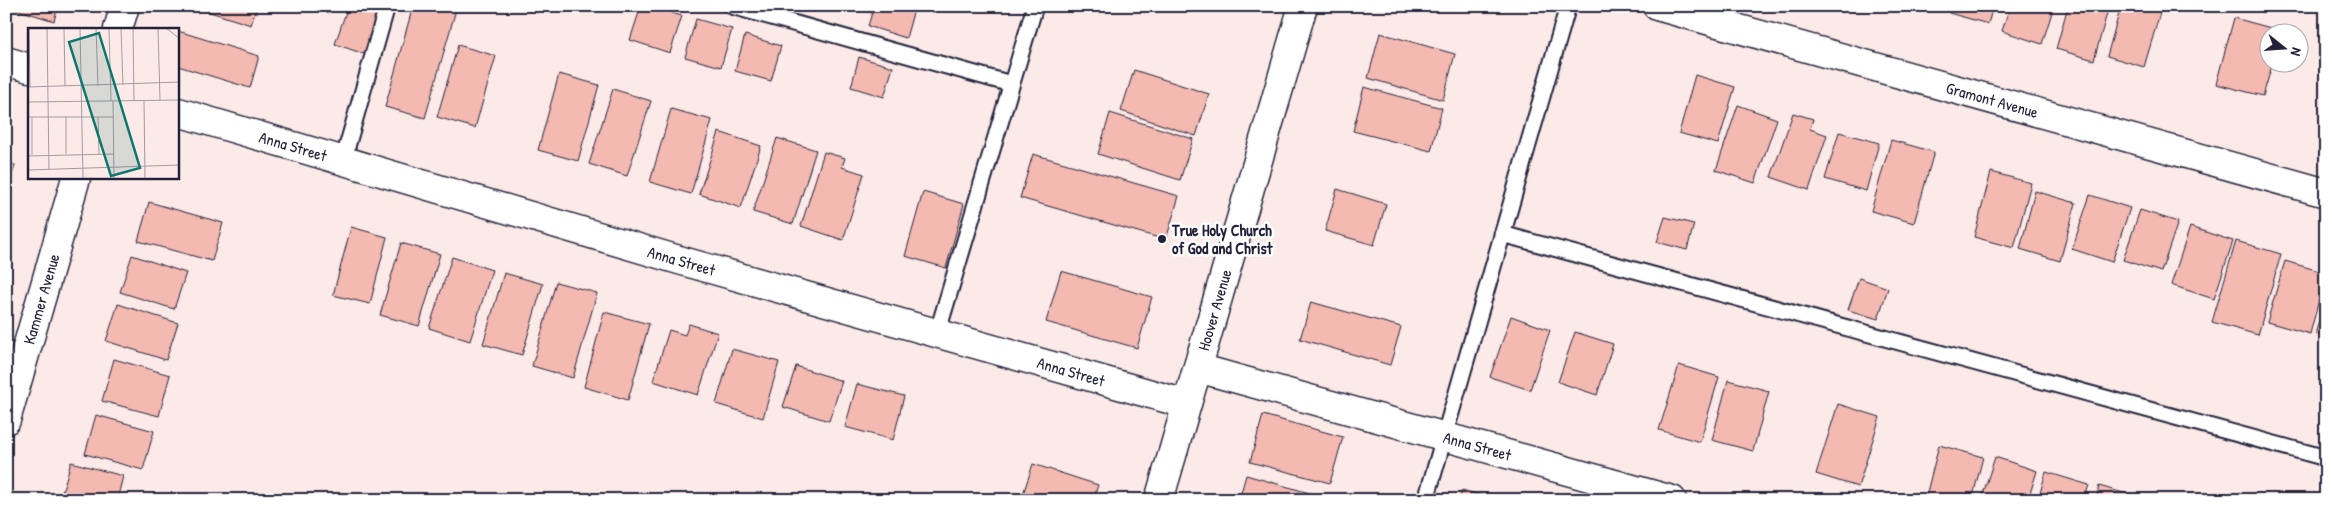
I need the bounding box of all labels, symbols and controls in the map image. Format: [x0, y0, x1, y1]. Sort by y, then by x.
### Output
north arrow [2260, 22, 2310, 72]
inset map [28, 28, 179, 179]
text: N [2287, 46, 2307, 59]
street label: Gramont Avenue [1944, 76, 2041, 123]
street label: Anna Street [257, 126, 330, 167]
place label: True Holy Church of God and Christ [1171, 219, 1273, 259]
marker: True Holy Church of God and Christ [1156, 233, 1168, 245]
street label: Anna Street [645, 240, 718, 281]
street label: Kammer Avenue [17, 251, 65, 347]
street label: Hoover Avenue [1192, 266, 1237, 353]
street label: Anna Street [1035, 351, 1108, 392]
street label: Anna Street [1441, 426, 1514, 466]

